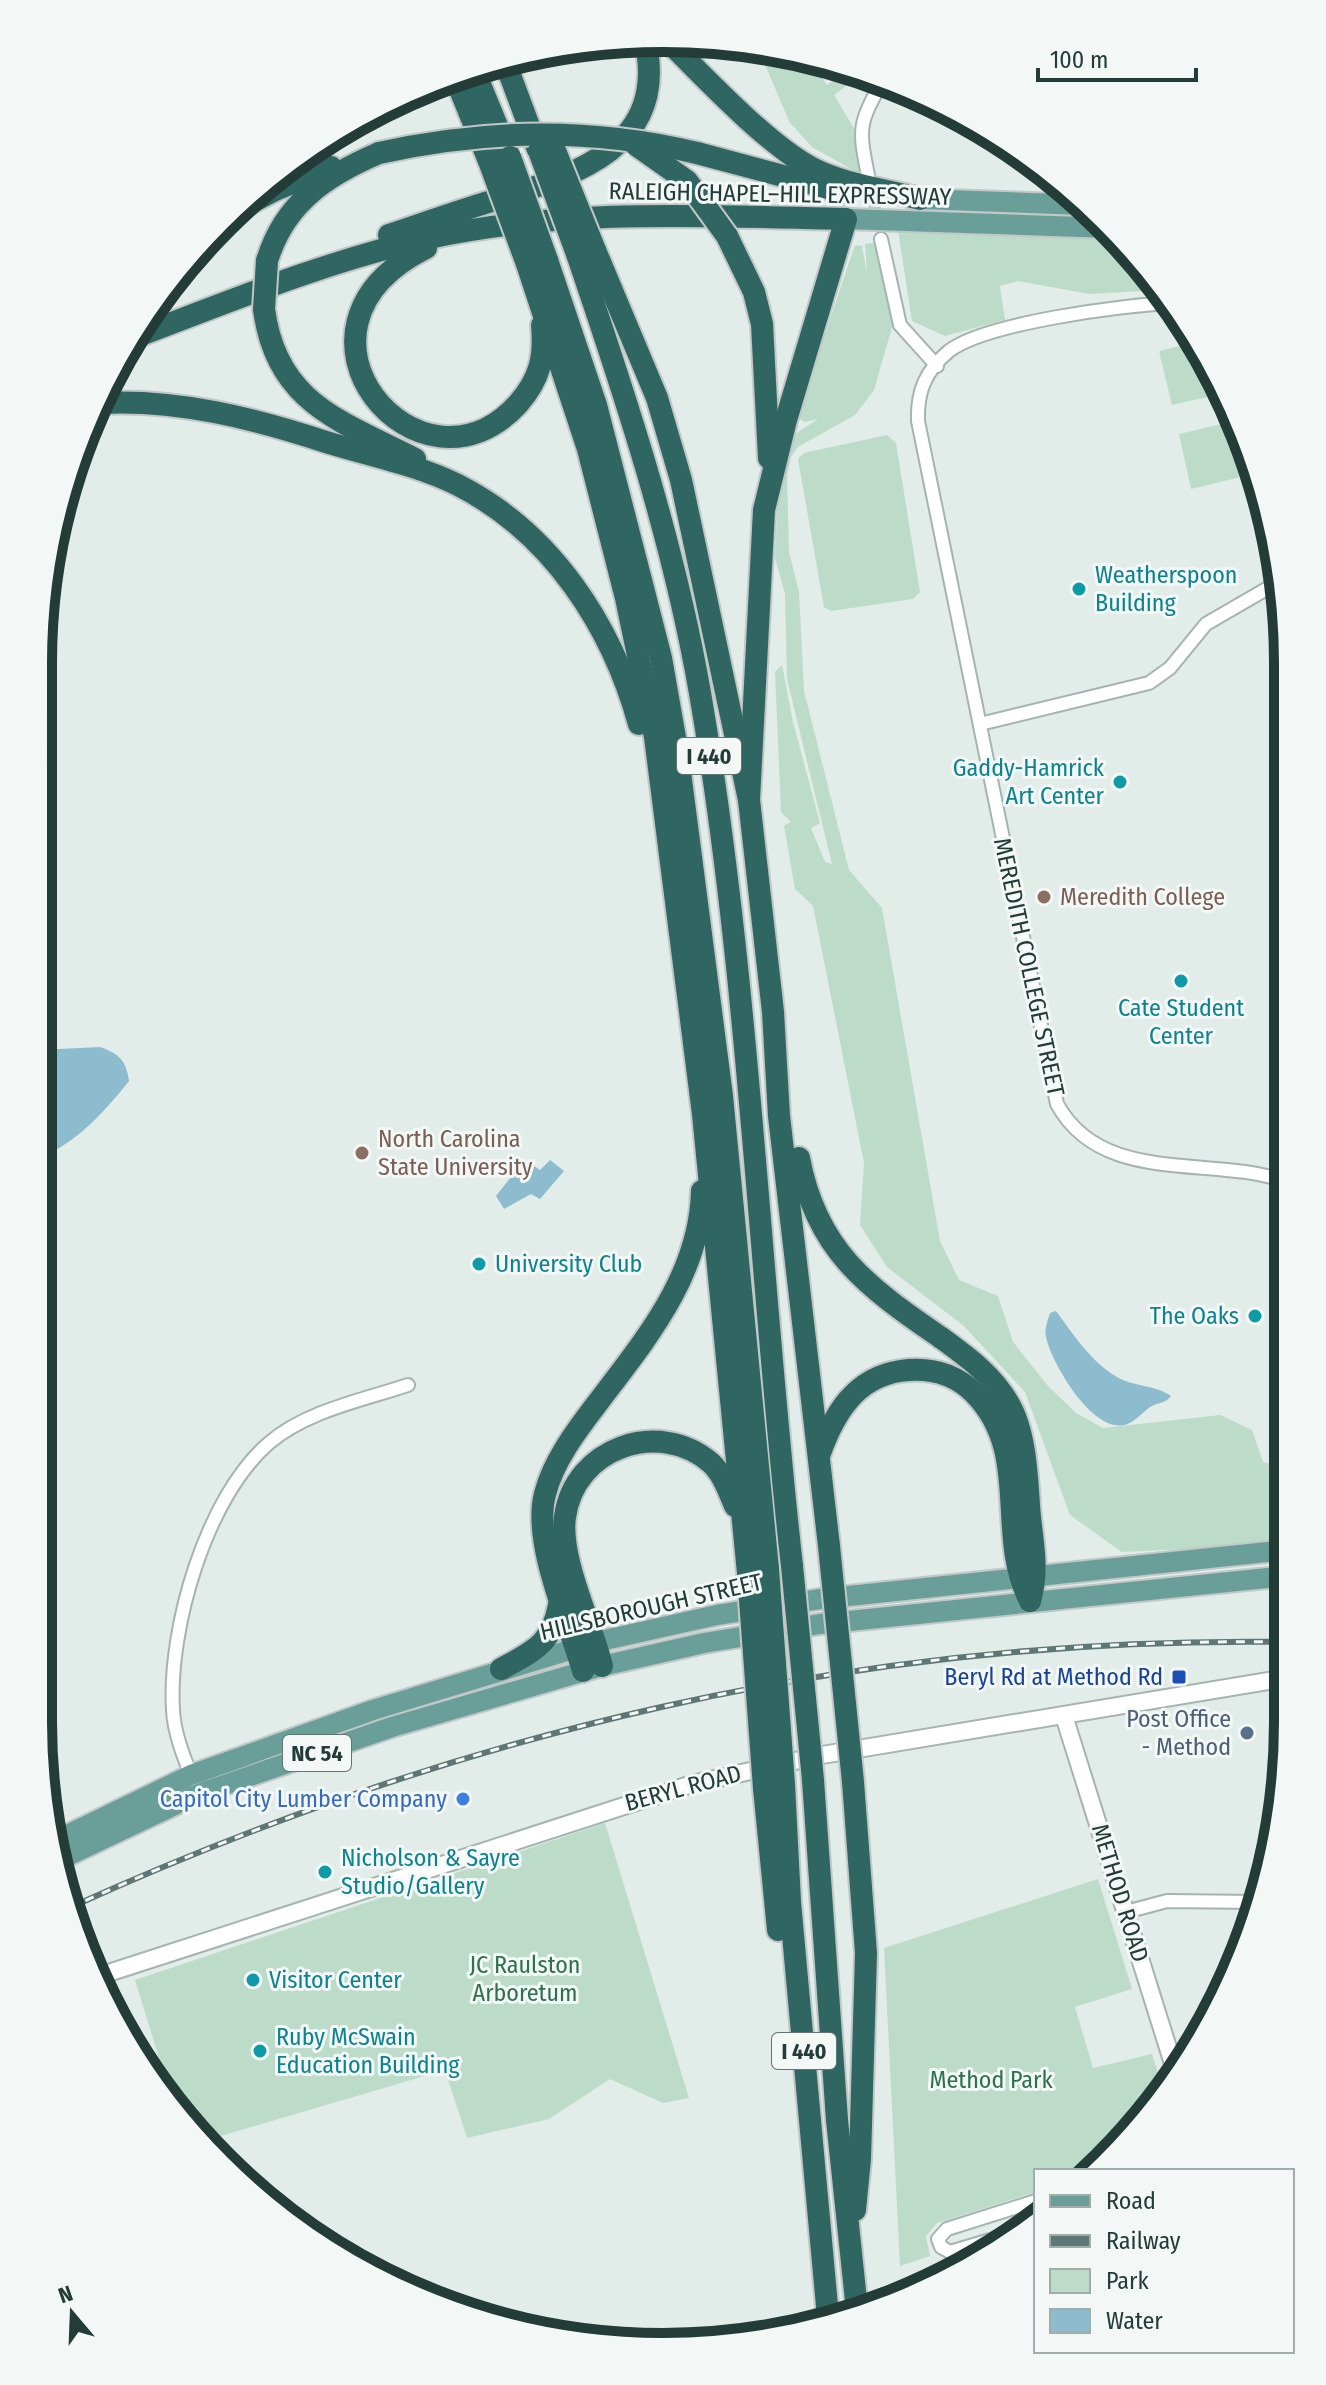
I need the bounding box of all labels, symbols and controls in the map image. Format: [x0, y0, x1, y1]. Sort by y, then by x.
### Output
scale bar [1038, 32, 1196, 82]
text: 100 m [1050, 46, 1108, 74]
street label: RALEIGH CHAPEL–HILL EXPRESSWAY [608, 177, 952, 211]
place label: Weatherspoon Building [1095, 561, 1237, 617]
marker: Weatherspoon Building [1070, 580, 1088, 598]
road number: I 440 [677, 738, 741, 774]
place label: Gaddy-Hamrick Art Center [953, 754, 1105, 810]
marker: Gaddy-Hamrick Art Center [1111, 773, 1129, 791]
street label: MEREDITH COLLEGE STREET [988, 835, 1070, 1099]
place label: Meredith College [1060, 883, 1225, 911]
marker: Meredith College [1035, 888, 1053, 906]
marker: Cate Student Center [1172, 972, 1190, 990]
place label: Cate Student Center [1118, 994, 1244, 1050]
place label: North Carolina State University [378, 1125, 533, 1181]
marker: North Carolina State University [353, 1144, 371, 1162]
place label: University Club [495, 1250, 642, 1278]
marker: University Club [470, 1255, 488, 1273]
place label: The Oaks [1150, 1302, 1239, 1330]
marker: The Oaks [1246, 1307, 1264, 1325]
street label: HILLSBOROUGH STREET [537, 1568, 765, 1646]
place label: Beryl Rd at Method Rd [944, 1663, 1163, 1691]
marker: Beryl Rd at Method Rd [1170, 1668, 1188, 1686]
place label: Post Office - Method [1126, 1705, 1231, 1761]
marker: Post Office - Method [1238, 1724, 1256, 1742]
road number: NC 54 [283, 1735, 351, 1771]
street label: BERYL ROAD [622, 1759, 744, 1817]
place label: Capitol City Lumber Company [160, 1785, 447, 1813]
marker: Capitol City Lumber Company [454, 1790, 472, 1808]
street label: METHOD ROAD [1086, 1821, 1154, 1965]
place label: Nicholson & Sayre Studio/Gallery [341, 1844, 520, 1900]
marker: Nicholson & Sayre Studio/Gallery [316, 1863, 334, 1881]
park label: JC Raulston Arboretum [470, 1951, 580, 2007]
place label: Visitor Center [269, 1966, 402, 1994]
marker: Visitor Center [244, 1971, 262, 1989]
place label: Ruby McSwain Education Building [276, 2023, 460, 2079]
road number: I 440 [772, 2033, 836, 2069]
marker: Ruby McSwain Education Building [251, 2042, 269, 2060]
park label: Method Park [929, 2066, 1053, 2094]
legend [1034, 2169, 1294, 2353]
text: Road [1106, 2187, 1156, 2215]
text: Railway [1106, 2227, 1181, 2255]
text: Park [1106, 2267, 1149, 2295]
north arrow [32, 2273, 112, 2353]
text: N [55, 2280, 76, 2309]
text: Water [1106, 2307, 1163, 2335]

